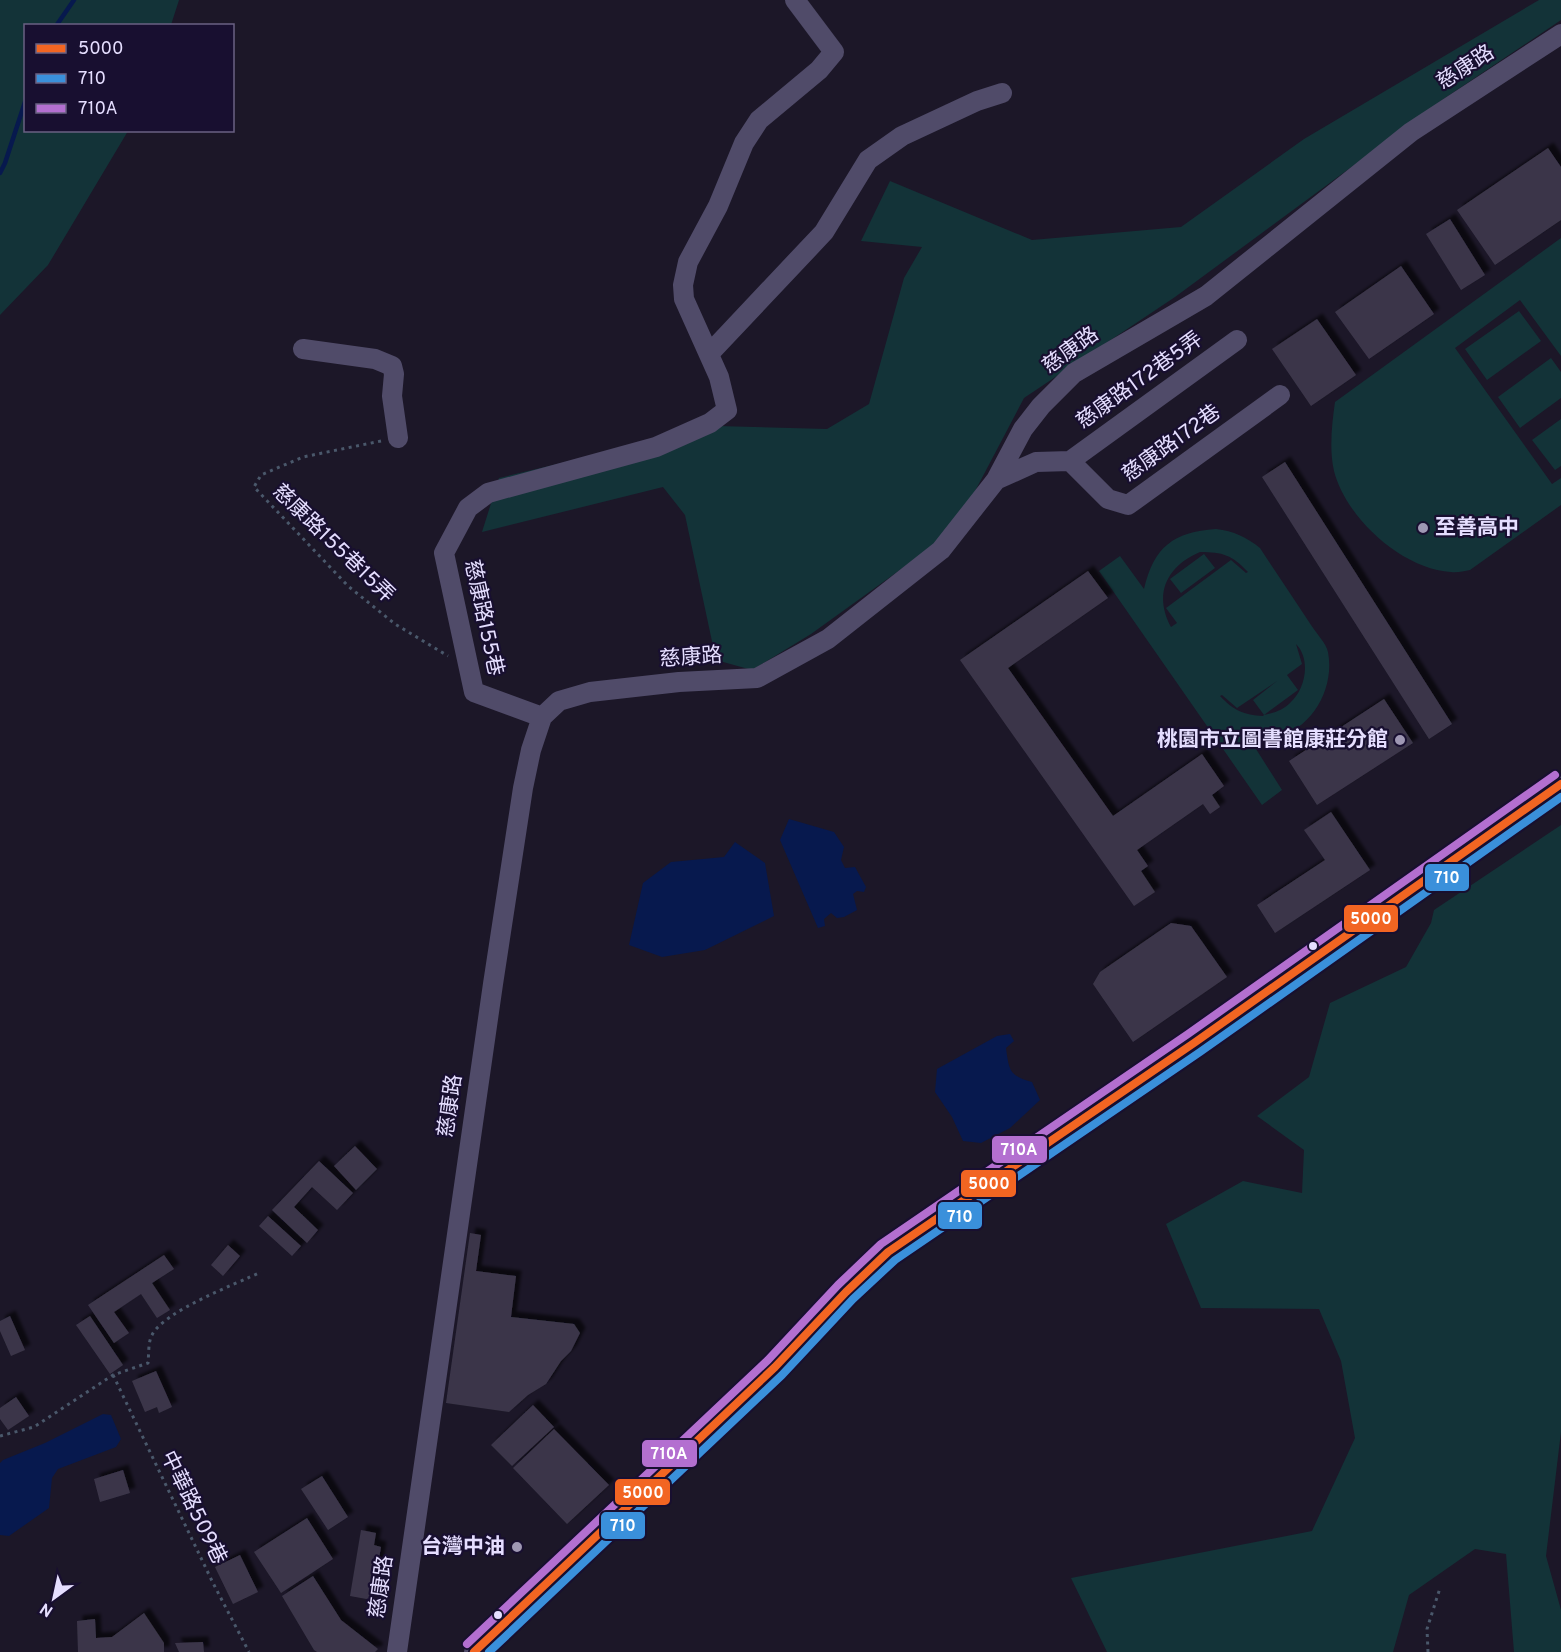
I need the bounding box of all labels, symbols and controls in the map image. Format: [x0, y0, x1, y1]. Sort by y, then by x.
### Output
legend [24, 24, 234, 132]
text: 5000 [78, 38, 124, 61]
street label: 慈康路 [1432, 40, 1500, 96]
text: 710 [78, 68, 106, 91]
text: 710A [78, 98, 118, 121]
street label: 慈康路 [1038, 322, 1104, 380]
street label: 慈康路172巷5弄 [1072, 326, 1208, 436]
street label: 慈康路172巷 [1117, 399, 1227, 489]
street label: 慈康路155巷15弄 [266, 479, 400, 609]
place label: 至善高中 [1435, 515, 1519, 542]
marker: 至善高中 [1416, 521, 1430, 535]
street label: 慈康路155巷 [458, 558, 508, 678]
street label: 慈康路 [659, 642, 723, 674]
place label: 桃園市立圖書館康莊分館 [1157, 727, 1388, 754]
marker: 桃園市立圖書館康莊分館 [1393, 733, 1407, 747]
line badge: 710 [1424, 863, 1470, 892]
text: 710 [1434, 869, 1460, 889]
line badge: 5000 [1343, 904, 1399, 933]
text: 5000 [1350, 910, 1392, 930]
unlabelled marker [1307, 940, 1319, 952]
street label: 慈康路 [433, 1073, 469, 1139]
line badge: 710A [991, 1135, 1048, 1164]
text: 710A [1001, 1141, 1037, 1161]
line badge: 5000 [960, 1169, 1017, 1198]
text: 5000 [968, 1175, 1010, 1195]
line badge: 710 [937, 1201, 983, 1230]
text: 710 [947, 1208, 973, 1228]
line badge: 710A [641, 1439, 698, 1468]
text: 710A [651, 1445, 687, 1465]
street label: 中華路509巷 [154, 1447, 232, 1569]
line badge: 5000 [614, 1478, 671, 1506]
text: 5000 [622, 1484, 664, 1504]
line badge: 710 [600, 1511, 646, 1540]
text: 710 [610, 1517, 636, 1537]
place label: 台灣中油 [421, 1534, 505, 1561]
marker: 台灣中油 [510, 1540, 524, 1554]
street label: 慈康路 [364, 1554, 400, 1620]
north arrow [24, 1568, 84, 1628]
text: N [37, 1597, 57, 1620]
unlabelled marker [492, 1609, 504, 1621]

